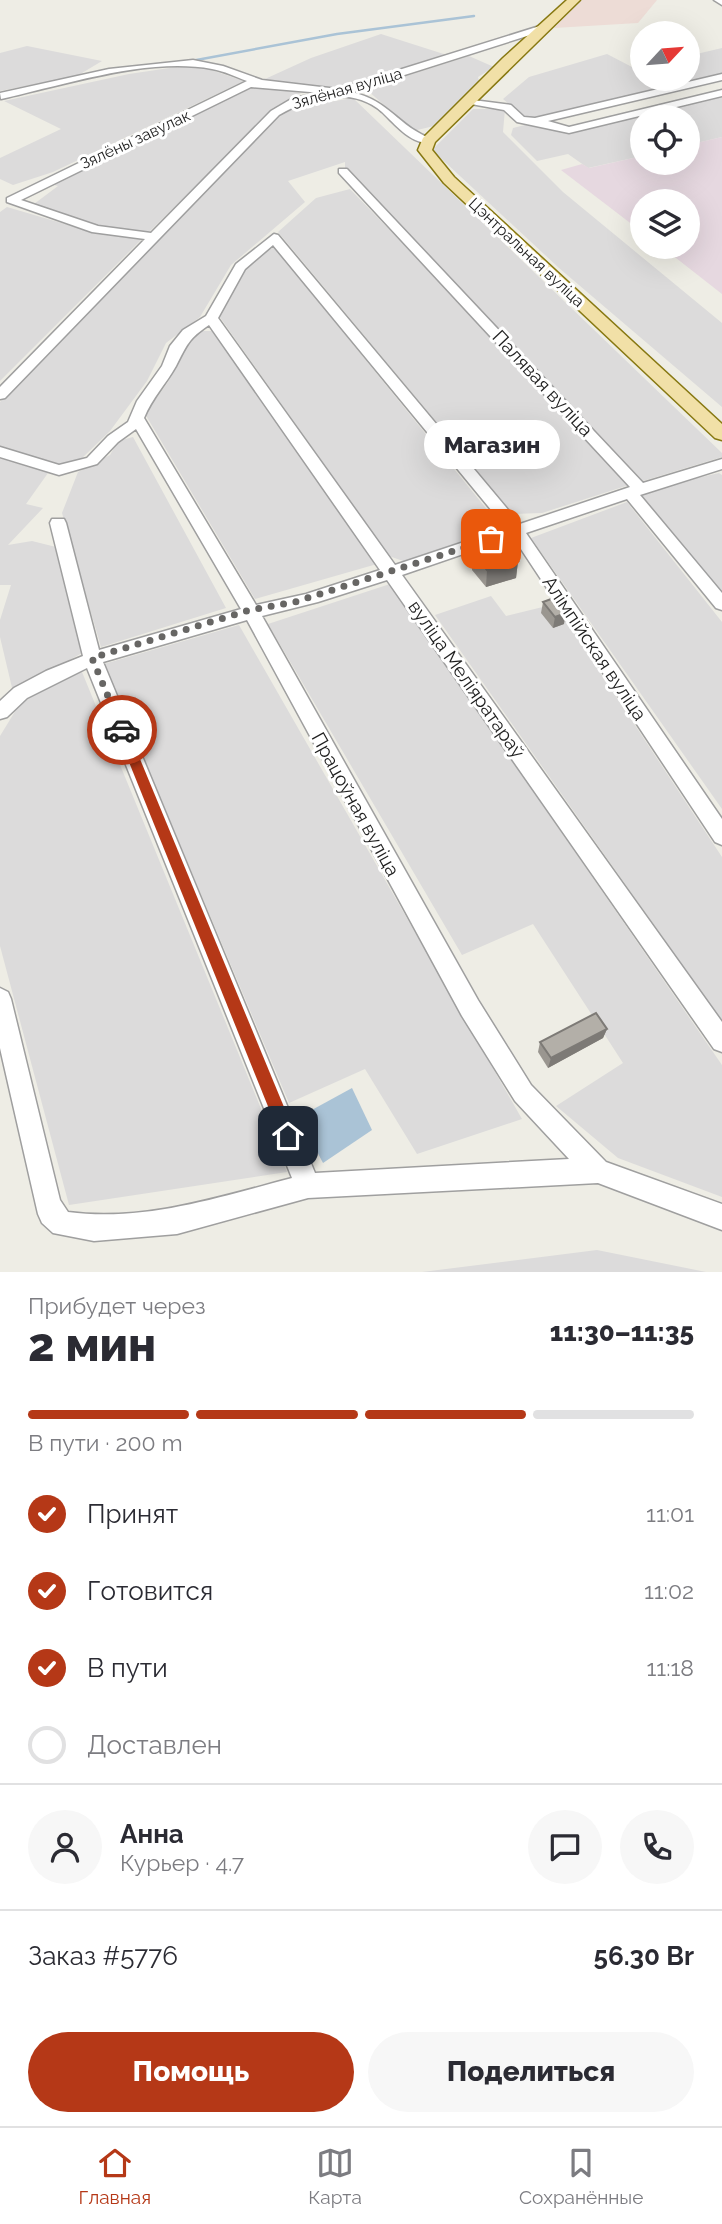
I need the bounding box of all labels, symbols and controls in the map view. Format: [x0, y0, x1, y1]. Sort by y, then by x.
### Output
north arrow [630, 21, 700, 91]
map controls [630, 21, 700, 259]
street label: Зялёная вуліца [290, 64, 404, 113]
button: locate [630, 105, 700, 175]
street label: Зялёны завулак [77, 106, 193, 173]
button: layers [630, 189, 700, 259]
street label: Цэнтральная вуліца [465, 194, 588, 311]
street label: Палявая вуліца [488, 326, 598, 440]
callout: Магазин [423, 420, 559, 469]
text: Магазин [444, 431, 540, 458]
pin [461, 509, 521, 569]
icon: bag [472, 520, 510, 558]
street label: Алімпійская вуліца [539, 572, 651, 724]
street label: вуліца Меліяратараў [404, 596, 530, 762]
courier [87, 695, 157, 765]
icon: car [103, 711, 141, 749]
street label: Працоўная вуліца [307, 728, 405, 880]
pin [258, 1106, 318, 1166]
icon: home [269, 1117, 307, 1155]
text: Прибудет через [28, 1292, 206, 1319]
text: 11:30–11:35 [550, 1317, 694, 1347]
text: 2 мин [28, 1318, 156, 1372]
text: В пути · 200 m [28, 1429, 183, 1456]
icon: check [28, 1495, 66, 1533]
text: Принят [87, 1499, 178, 1529]
text: 11:01 [646, 1500, 694, 1527]
icon: check [28, 1572, 66, 1610]
text: Готовится [87, 1576, 213, 1606]
text: 11:02 [644, 1577, 694, 1604]
icon: check [28, 1649, 66, 1687]
text: В пути [87, 1653, 168, 1683]
text: 11:18 [647, 1654, 694, 1681]
text: Доставлен [87, 1730, 222, 1760]
button: person [28, 1810, 102, 1884]
button: chat [528, 1810, 602, 1884]
button: phone [620, 1810, 694, 1884]
text: Анна [120, 1819, 184, 1849]
text: Курьер · 4.7 [120, 1849, 244, 1876]
text: Заказ #5776 [28, 1941, 178, 1971]
text: 56.30 Br [594, 1941, 694, 1971]
button: Помощь [28, 2032, 354, 2112]
button: Поделиться [368, 2032, 694, 2112]
tab: Главная [79, 2144, 151, 2208]
tab: Карта [308, 2144, 362, 2208]
tab: Сохранённые [519, 2144, 643, 2208]

